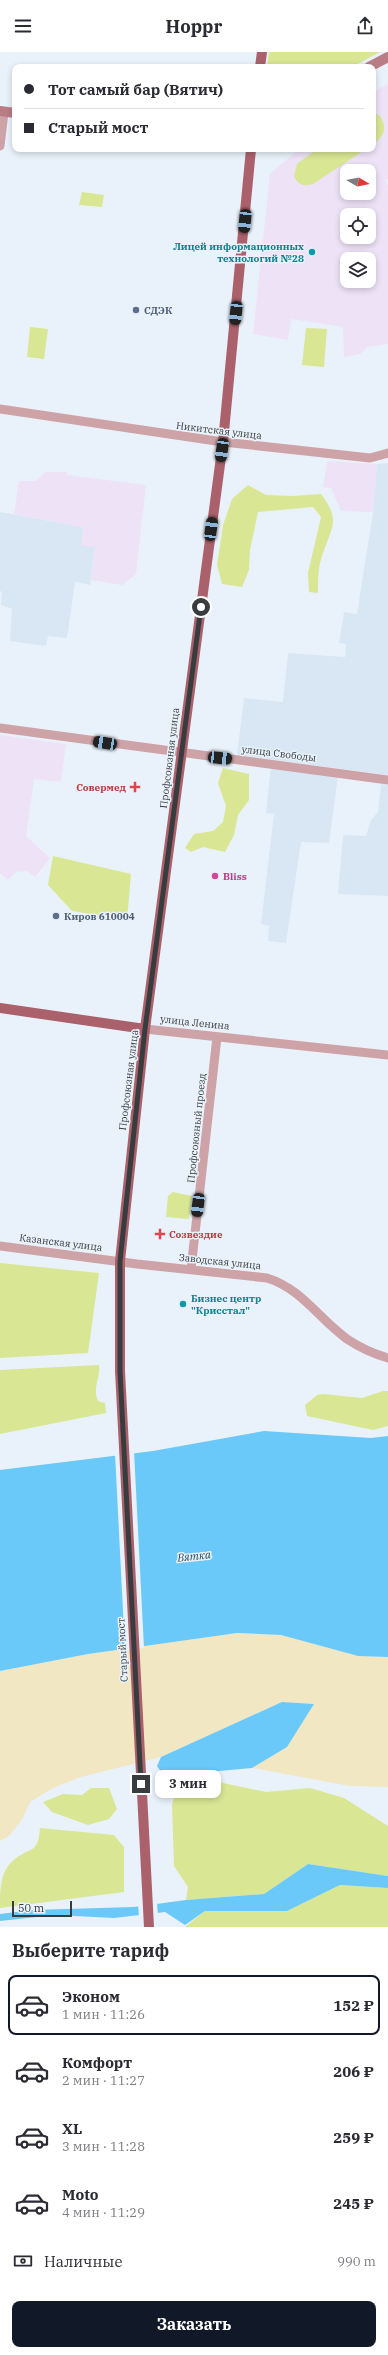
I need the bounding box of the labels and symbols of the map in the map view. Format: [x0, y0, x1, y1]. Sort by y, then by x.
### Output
north arrow [340, 164, 376, 200]
car [238, 208, 252, 234]
place label: Лицей информационных технологий №28 [173, 240, 304, 265]
marker: Лицей информационных технологий №28 [307, 247, 317, 257]
car [229, 300, 243, 326]
place label: СДЭК [144, 304, 173, 317]
marker: СДЭК [131, 305, 141, 315]
street label: Никитская улица [175, 419, 263, 442]
car [214, 437, 230, 463]
car [203, 516, 219, 542]
route start [192, 598, 210, 616]
street label: Профсоюзная улица [157, 706, 182, 809]
car [92, 735, 118, 751]
street label: улица Свободы [241, 742, 317, 765]
car [207, 751, 233, 765]
place label: Совермед [76, 781, 127, 794]
marker: Совермед [129, 781, 141, 793]
place label: Bliss [223, 870, 247, 883]
marker: Bliss [210, 871, 220, 881]
place label: Киров 610004 [64, 910, 135, 923]
marker: Киров 610004 [51, 911, 61, 921]
street label: улица Ленина [160, 1012, 231, 1033]
street label: Профсоюзная улица [116, 1028, 141, 1131]
street label: Профсоюзный проезд [184, 1073, 209, 1183]
car [191, 1192, 205, 1218]
marker: Созвездие [154, 1228, 166, 1240]
place label: Созвездие [169, 1228, 223, 1241]
street label: Казанская улица [19, 1231, 104, 1254]
street label: Заводская улица [178, 1251, 262, 1272]
place label: Бизнес центр "Крисстал" [191, 1292, 261, 1317]
marker: Бизнес центр "Крисстал" [178, 1299, 188, 1309]
water label: Вятка [176, 1547, 211, 1565]
street label: Старый мост [114, 1618, 131, 1682]
callout: 3 мин [155, 1770, 221, 1798]
route end [132, 1775, 150, 1793]
scale bar [12, 1899, 72, 1918]

